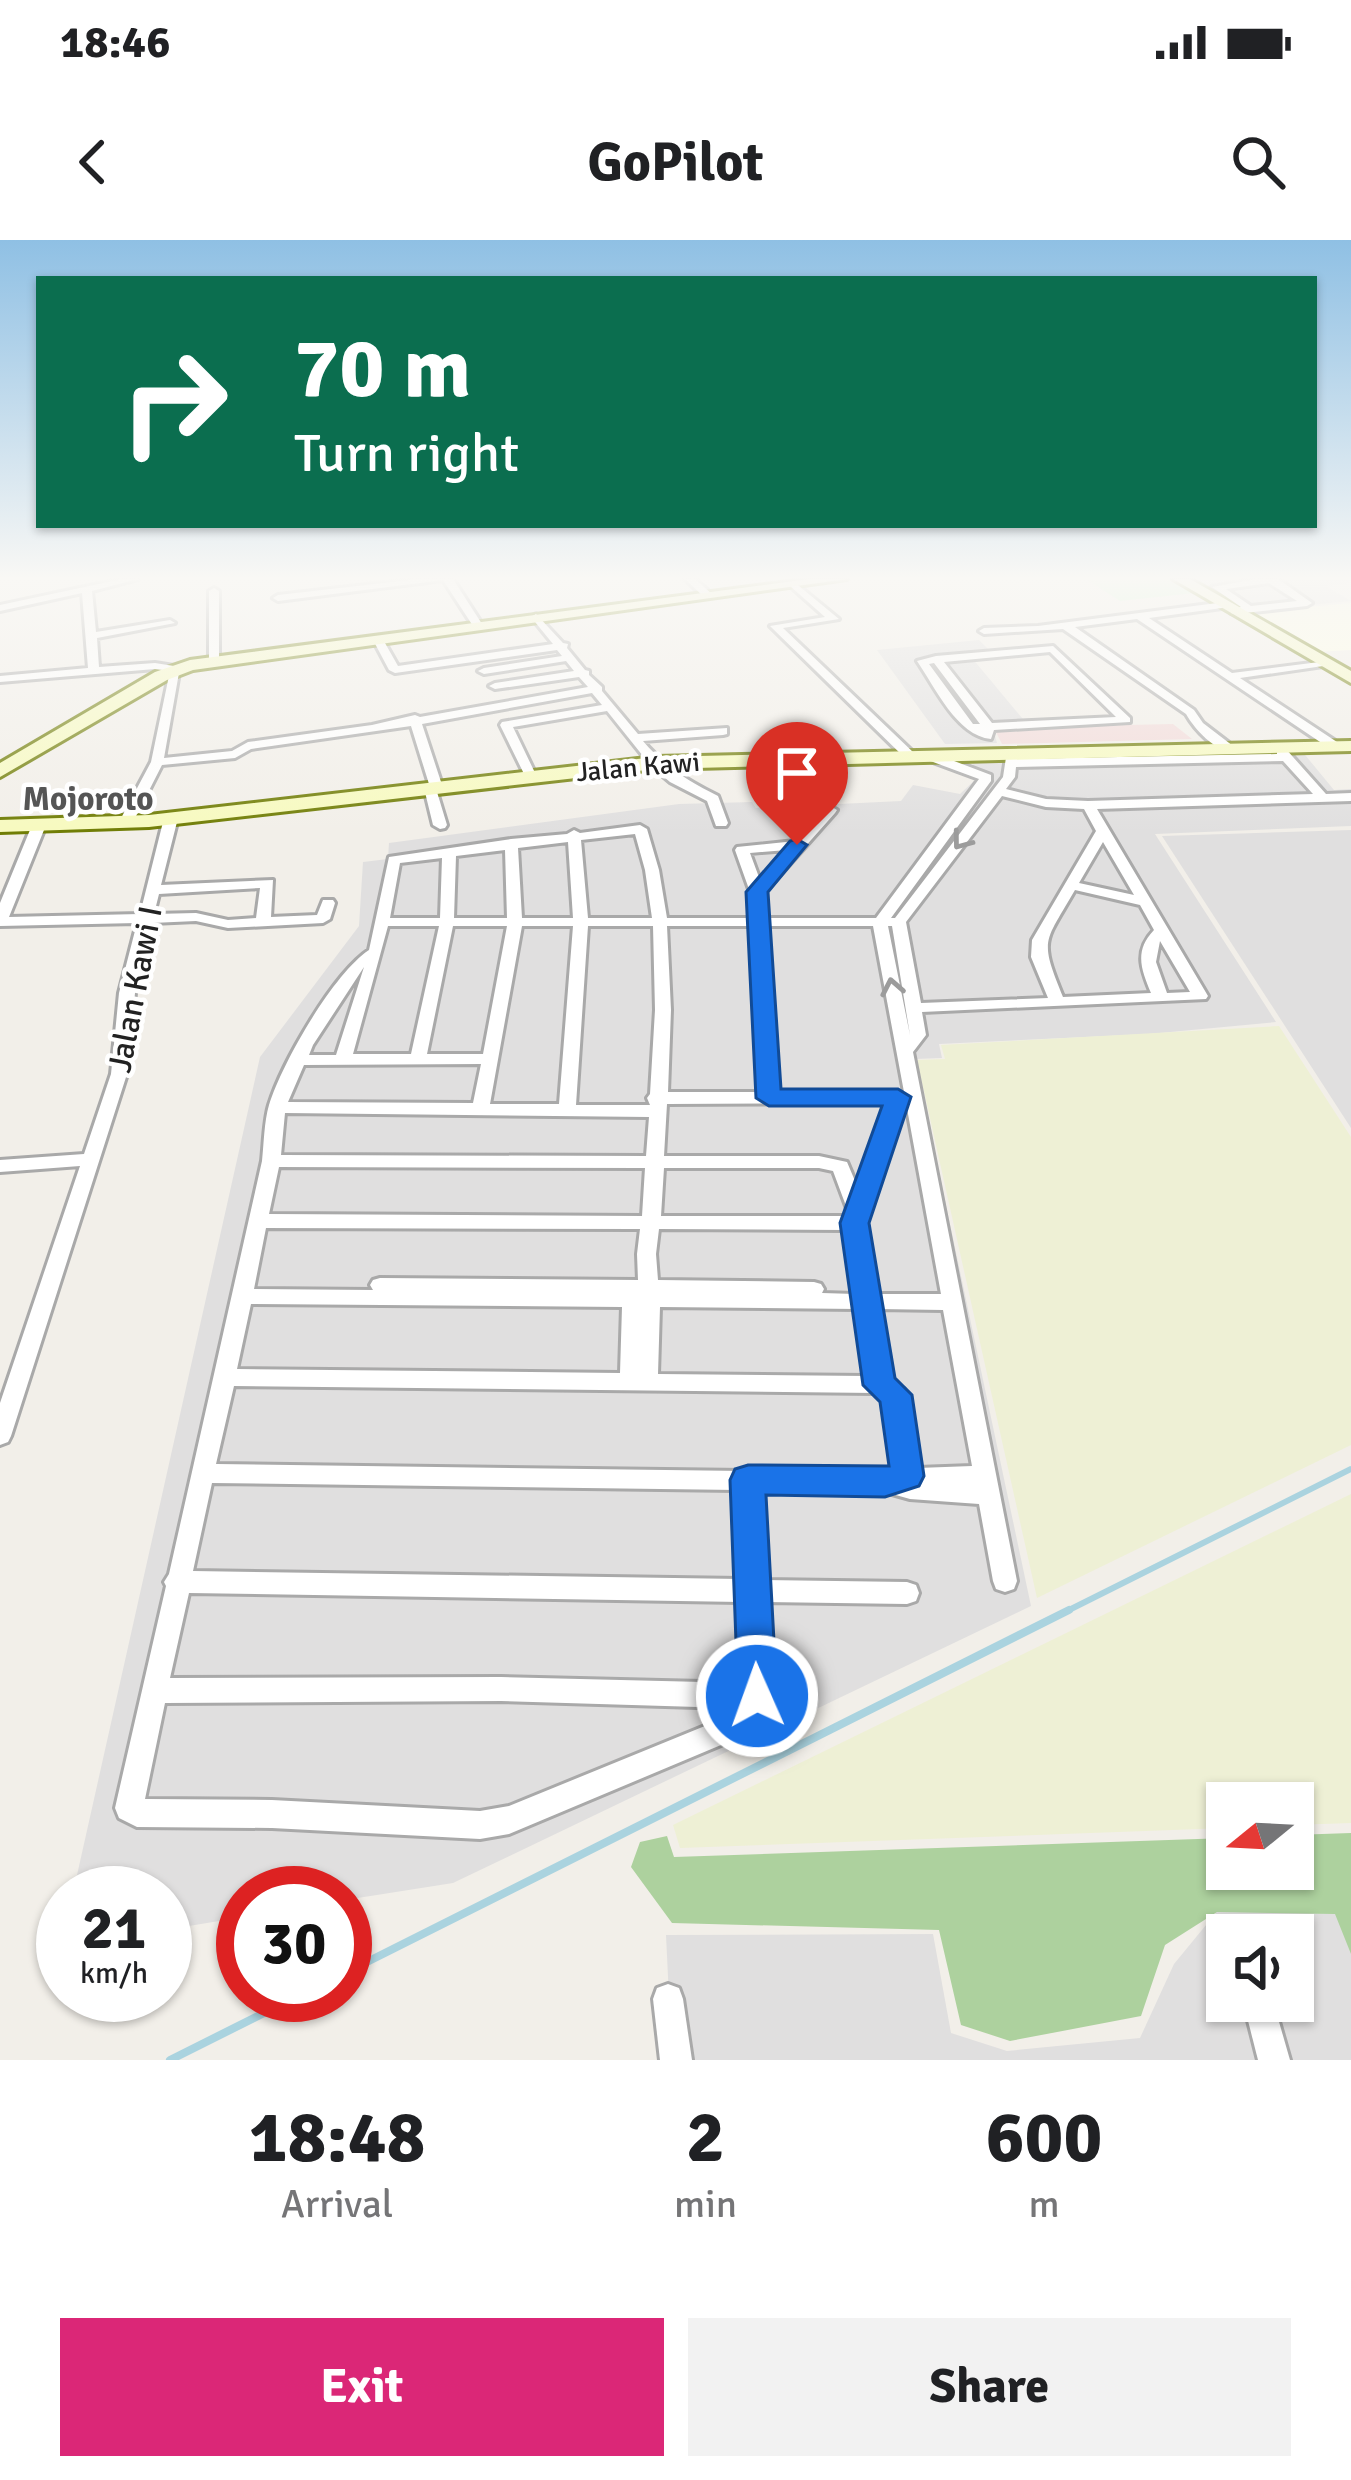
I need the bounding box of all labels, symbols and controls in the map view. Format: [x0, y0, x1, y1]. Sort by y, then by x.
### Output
text: 18:46 [60, 15, 170, 70]
icon: back [60, 129, 126, 195]
text: GoPilot [587, 129, 764, 196]
icon: search [1225, 129, 1291, 195]
text: 70 m [294, 317, 471, 421]
icon: right [96, 324, 252, 480]
text: Turn right [294, 420, 519, 487]
pin [746, 722, 848, 845]
icon: arrive [764, 740, 830, 806]
street label: Jalan Kawi [575, 746, 701, 789]
district label: Mojoroto [22, 779, 154, 820]
one-way arrow [954, 827, 975, 849]
street label: Jalan Kawi I [99, 903, 172, 1076]
one-way arrow [880, 978, 906, 998]
position arrow [694, 1633, 820, 1759]
north arrow [1206, 1782, 1314, 1890]
map controls [1206, 1782, 1314, 2022]
speed limit sign: 30 [216, 1866, 372, 2022]
text: 21 [82, 1892, 146, 1966]
button: sound [1206, 1914, 1314, 2022]
text: km/h [80, 1955, 148, 1992]
text: 18:48 [249, 2093, 425, 2182]
text: 2 [686, 2093, 725, 2182]
text: 600 [986, 2093, 1102, 2182]
text: Arrival [281, 2180, 393, 2228]
text: min [674, 2180, 737, 2228]
text: m [1028, 2180, 1060, 2228]
button: Exit [60, 2318, 664, 2456]
button: Share [688, 2318, 1291, 2456]

